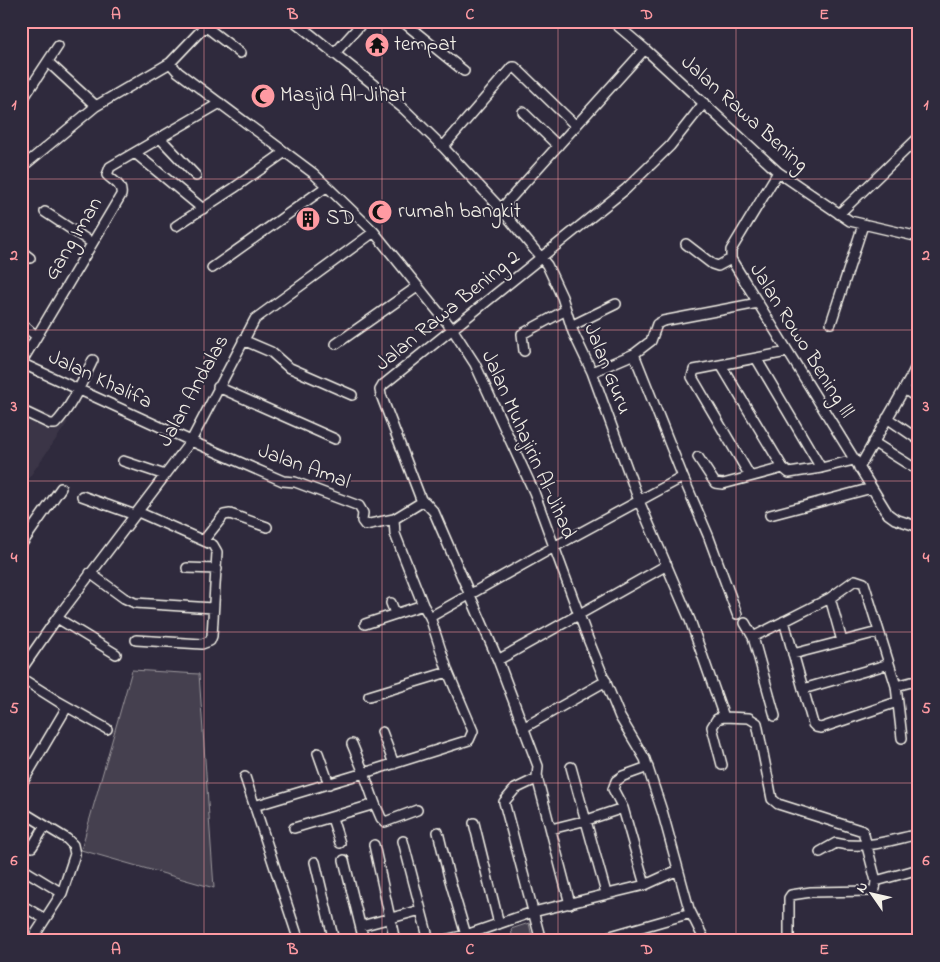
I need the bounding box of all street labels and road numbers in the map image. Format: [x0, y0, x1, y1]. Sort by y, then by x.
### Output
street label: Jalan Rawa Bening [672, 48, 815, 181]
street label: Gang Iman [37, 192, 112, 287]
street label: Jalan Rawa Bening 2 [369, 243, 528, 380]
street label: Jalan Rowo Bening lll [740, 258, 861, 425]
street label: Jalan Guru [575, 319, 639, 419]
street label: Jalan Andalas [151, 329, 237, 453]
street label: Jalan Khalifa [43, 343, 157, 417]
street label: Jalan Muhajirin Al-Jihad [473, 346, 583, 544]
street label: Jalan Amal [254, 436, 354, 498]

